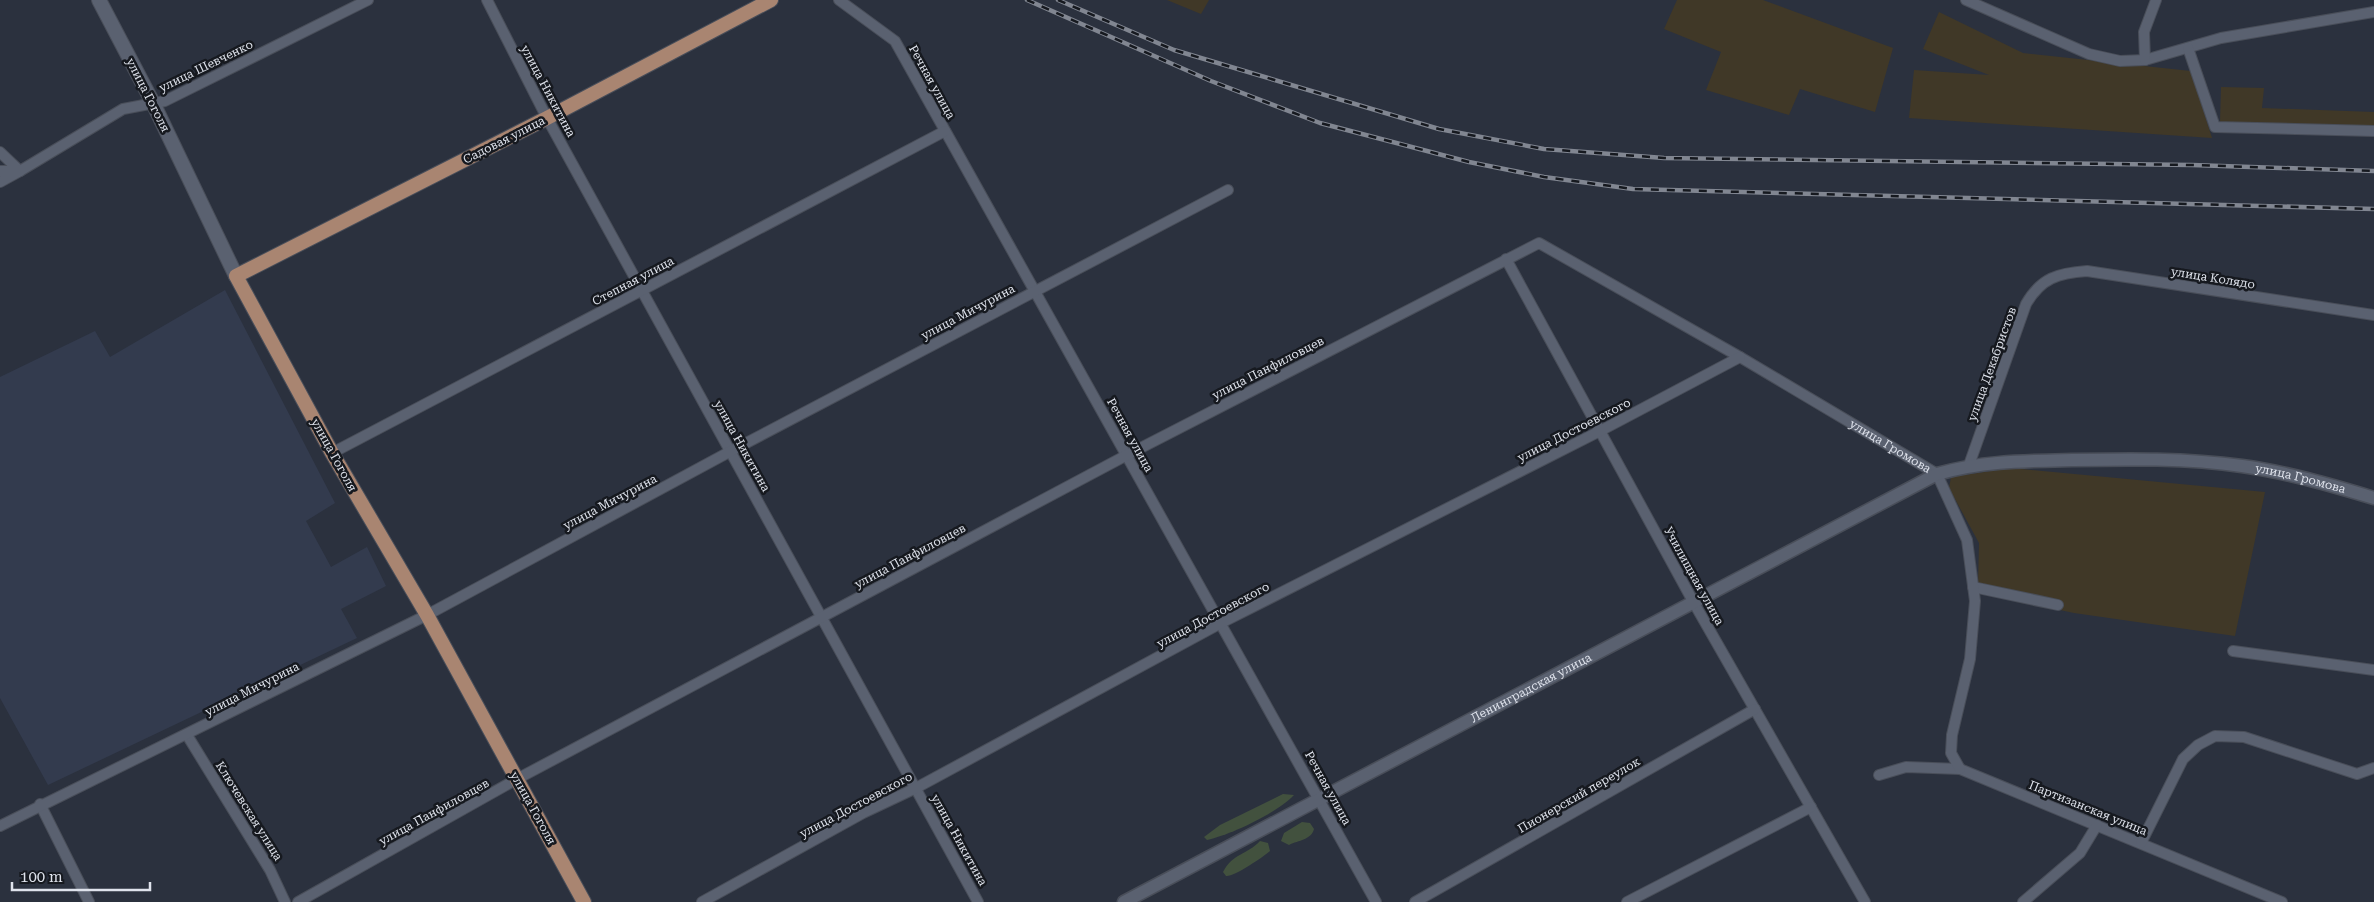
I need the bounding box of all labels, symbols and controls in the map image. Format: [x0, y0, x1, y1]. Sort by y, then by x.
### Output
street label: улица Шевченко [157, 37, 255, 95]
street label: улица Никитина [518, 42, 578, 140]
street label: Речная улица [906, 43, 958, 122]
street label: улица Гоголя [123, 56, 173, 134]
street label: Садовая улица [461, 113, 548, 167]
street label: Степная улица [590, 253, 677, 308]
street label: улица Колядо [2170, 264, 2256, 292]
street label: улица Мичурина [919, 281, 1018, 343]
street label: улица Декабристов [1965, 305, 2019, 423]
street label: улица Панфиловцев [1210, 334, 1326, 402]
street label: улица Достоевского [1515, 395, 1633, 465]
street label: Речная улица [1104, 396, 1156, 475]
street label: улица Никитина [711, 398, 773, 495]
street label: улица Гоголя [308, 416, 360, 494]
street label: улица Громова [1847, 417, 1934, 476]
street label: улица Громова [2254, 461, 2348, 496]
street label: улица Мичурина [561, 471, 660, 533]
street label: улица Панфиловцев [852, 521, 968, 591]
street label: Училищная улица [1661, 524, 1727, 628]
street label: улица Достоевского [1154, 579, 1272, 651]
street label: Ленинградская улица [1468, 650, 1594, 725]
street label: улица Мичурина [202, 659, 302, 719]
street label: Речная улица [1302, 749, 1354, 828]
street label: Пионерский переулок [1515, 754, 1643, 836]
street label: Ключевская улица [213, 759, 285, 864]
street label: улица Гоголя [507, 769, 559, 847]
street label: улица Достоевского [797, 769, 915, 841]
street label: улица Панфиловцев [376, 776, 492, 848]
street label: Партизанская улица [2027, 778, 2150, 838]
street label: улица Никитина [928, 792, 990, 889]
scale bar [12, 860, 150, 892]
text: 100 m [20, 868, 63, 886]

